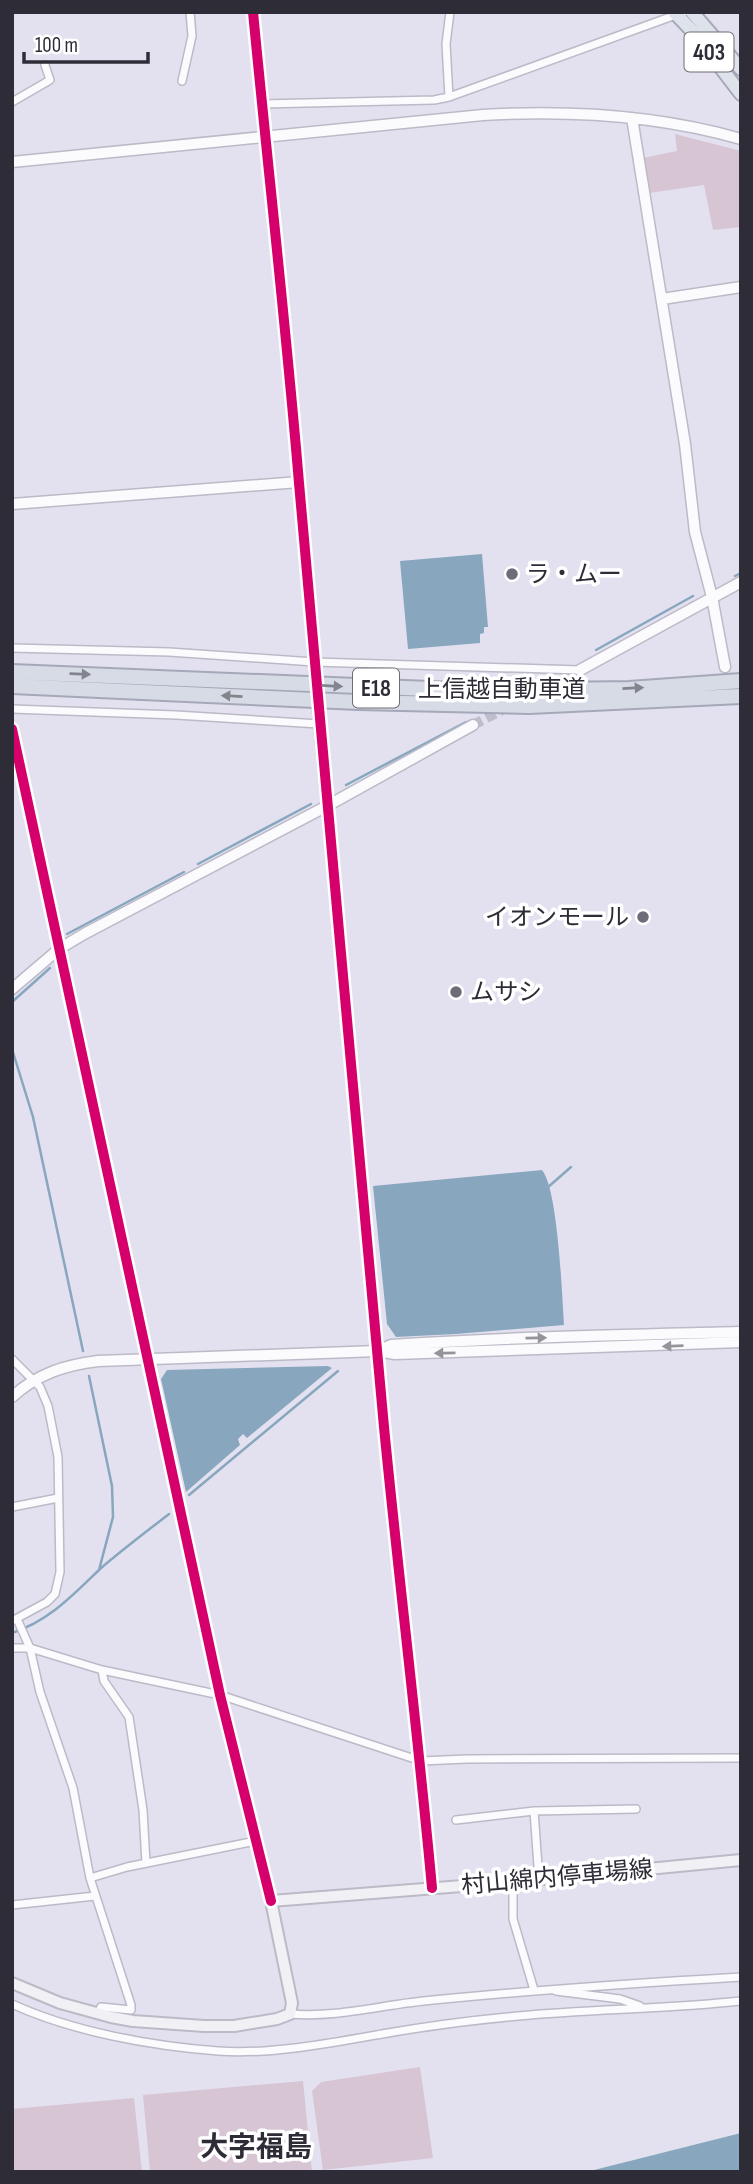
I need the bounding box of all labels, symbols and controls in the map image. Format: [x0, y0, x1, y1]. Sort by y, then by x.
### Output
scale bar [24, 21, 149, 65]
road number: 403 [684, 32, 734, 72]
text: 100 m [35, 33, 78, 58]
place label: ラ・ムー [526, 560, 622, 589]
marker: ラ・ムー [504, 566, 520, 582]
one-way arrow [70, 668, 92, 679]
road number: E18 [353, 668, 399, 708]
street label: 上信越自動車道 [418, 675, 586, 704]
one-way arrow [321, 681, 343, 692]
one-way arrow [622, 683, 644, 694]
one-way arrow [221, 690, 243, 701]
place label: イオンモール [485, 903, 629, 932]
marker: イオンモール [635, 909, 651, 925]
place label: ムサシ [470, 978, 542, 1007]
marker: ムサシ [448, 984, 464, 1000]
one-way arrow [525, 1333, 547, 1344]
one-way arrow [661, 1341, 683, 1352]
one-way arrow [434, 1348, 456, 1359]
street label: 村山綿内停車場線 [460, 1855, 654, 1900]
district label: 大字福島 [200, 2131, 312, 2164]

